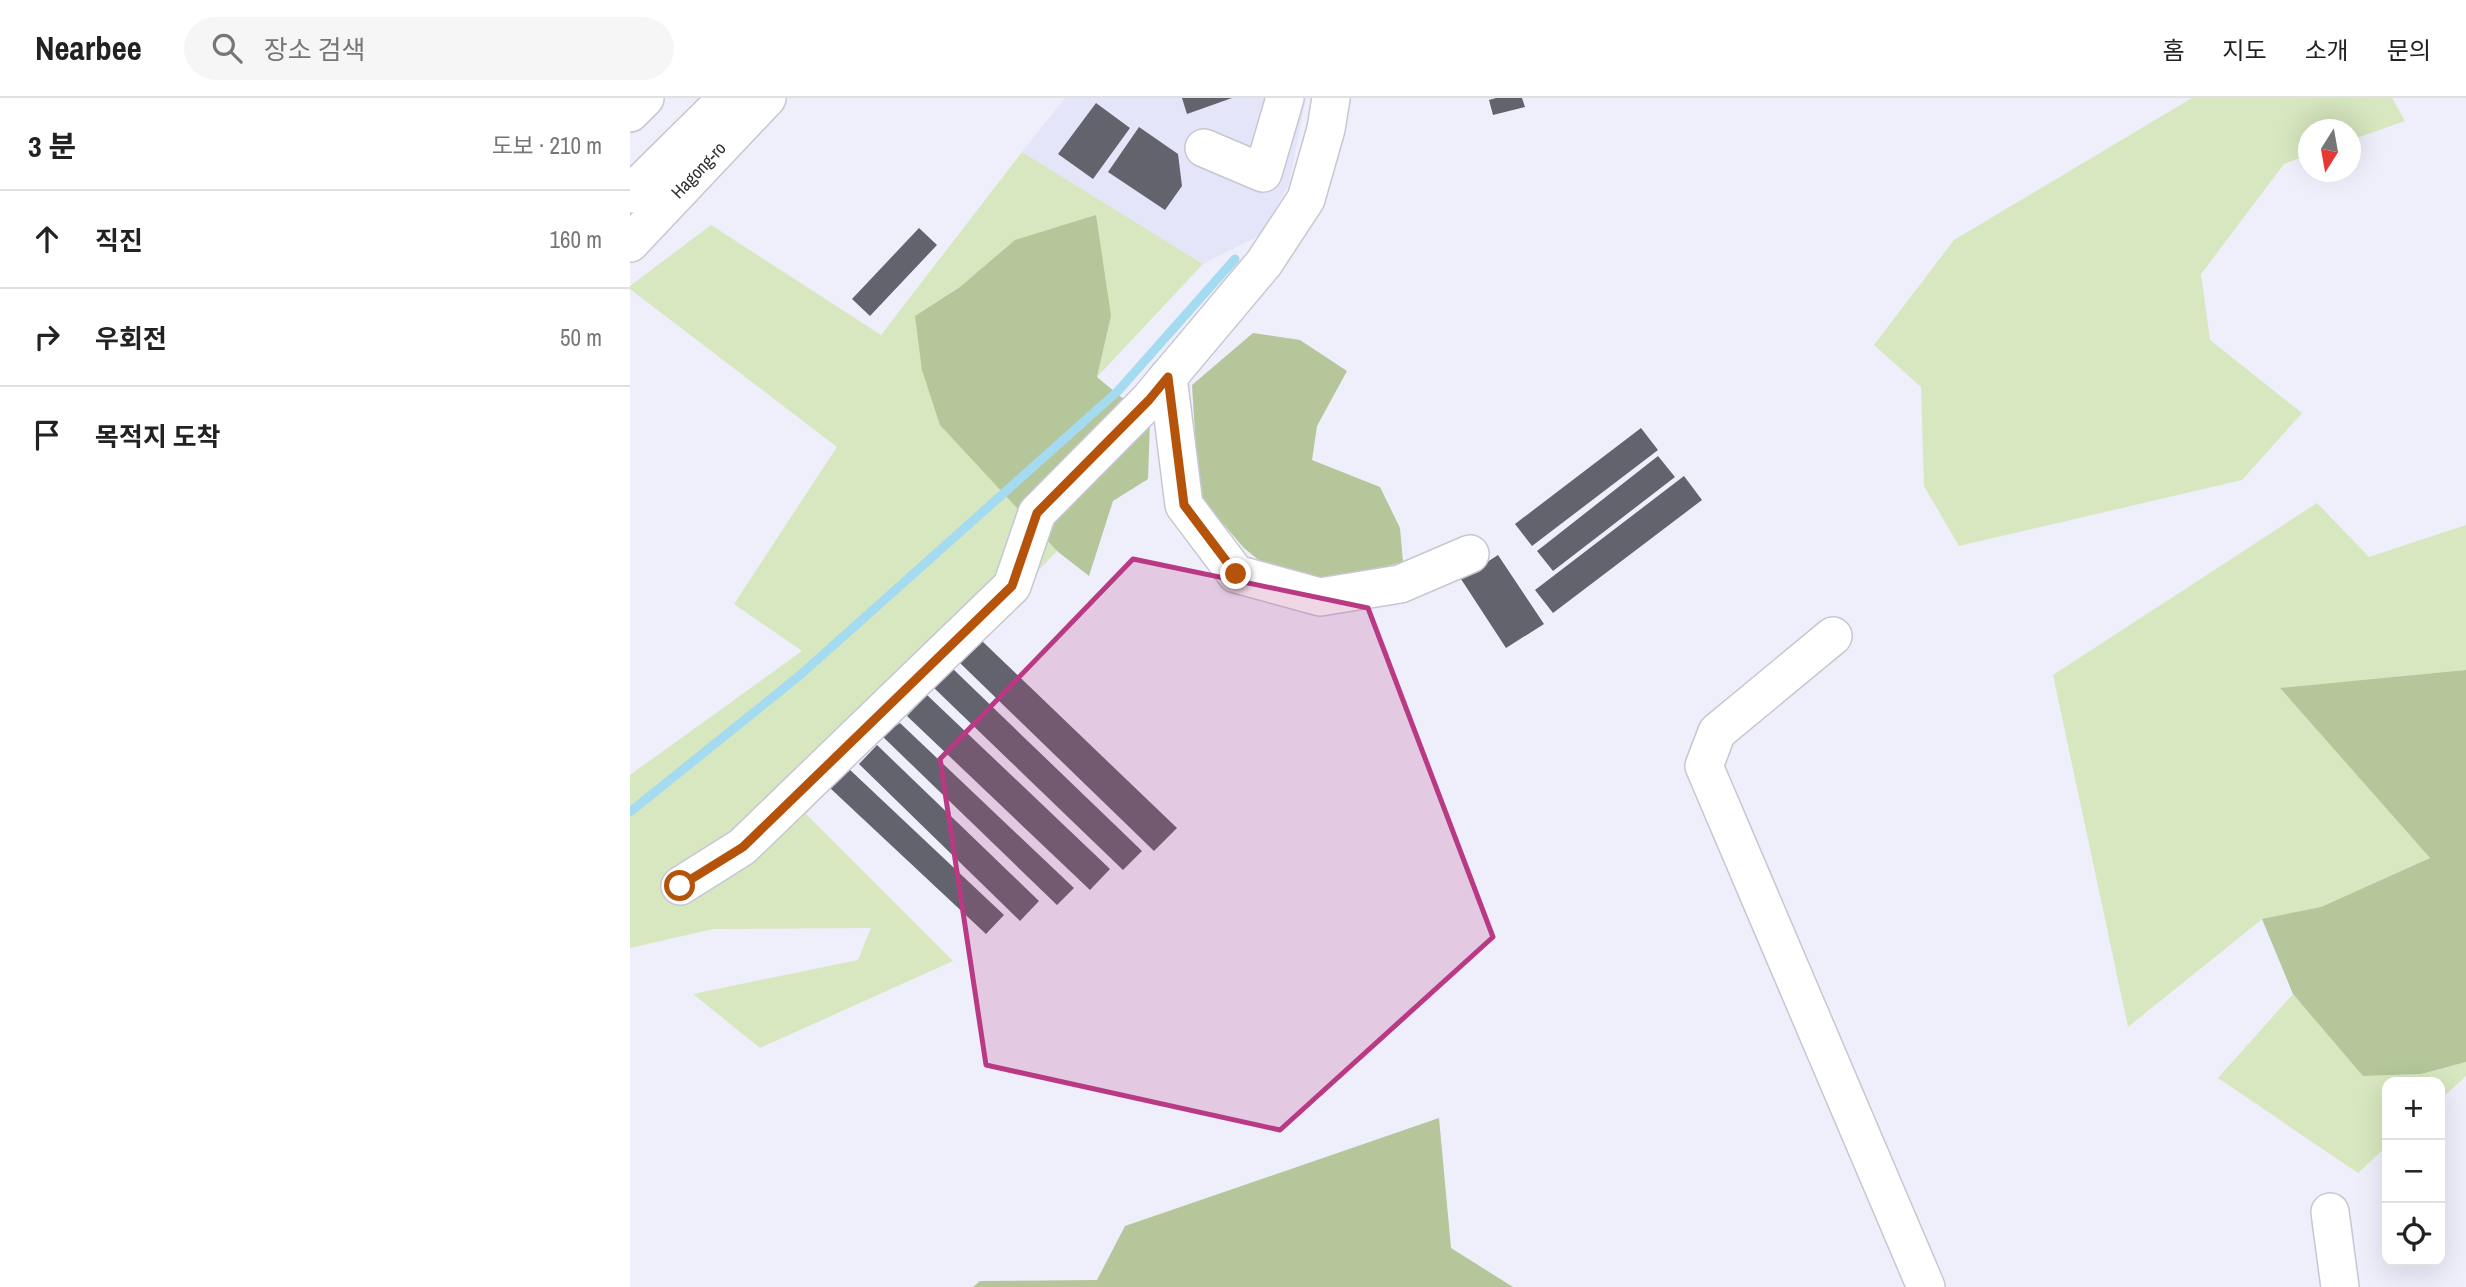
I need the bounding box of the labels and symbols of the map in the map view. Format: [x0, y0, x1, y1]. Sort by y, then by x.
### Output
north arrow [2298, 119, 2361, 182]
street label: Hagong-ro [665, 136, 731, 204]
route end [1220, 558, 1251, 589]
route start [664, 870, 695, 901]

